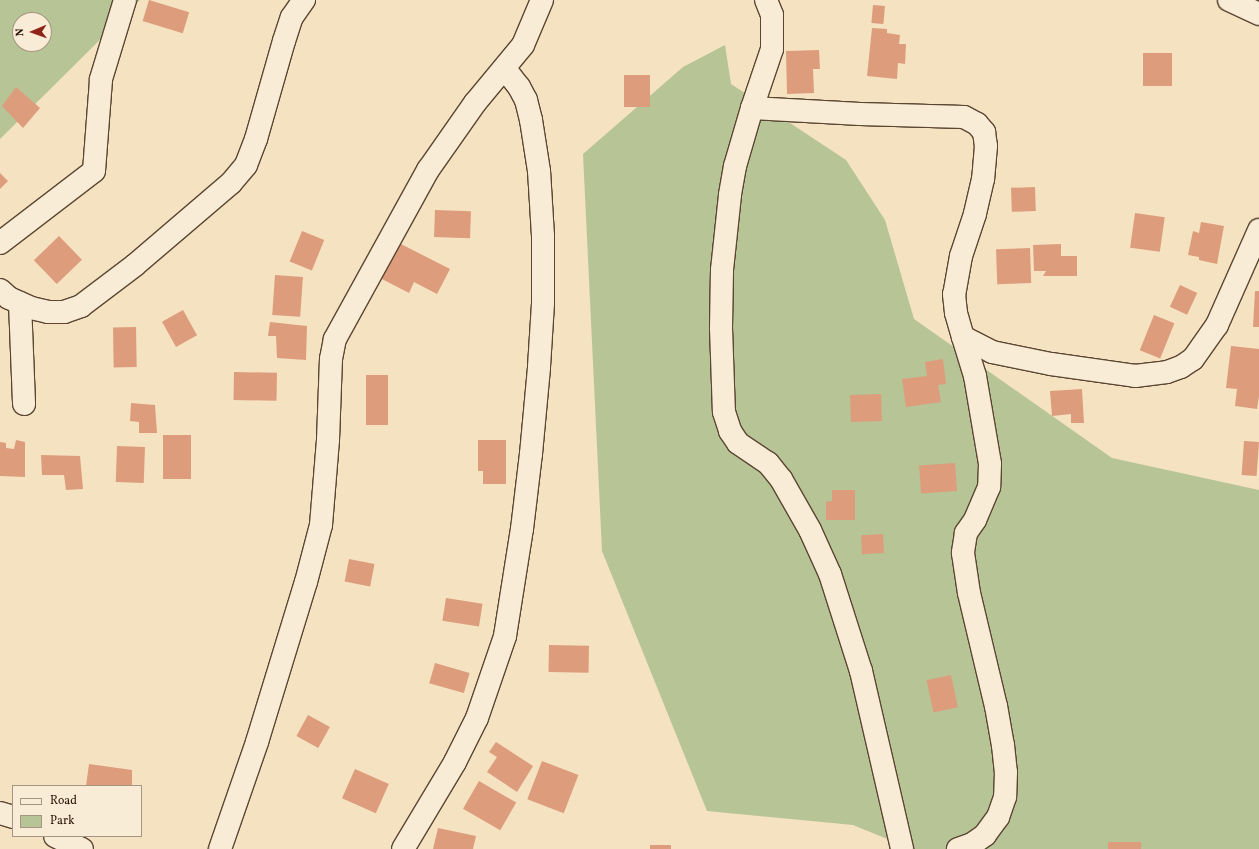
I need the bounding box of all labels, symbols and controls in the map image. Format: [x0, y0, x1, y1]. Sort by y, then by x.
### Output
north arrow [12, 12, 52, 52]
text: N [13, 28, 28, 37]
legend [12, 785, 142, 837]
text: Road [50, 793, 77, 809]
text: Park [50, 813, 75, 829]

